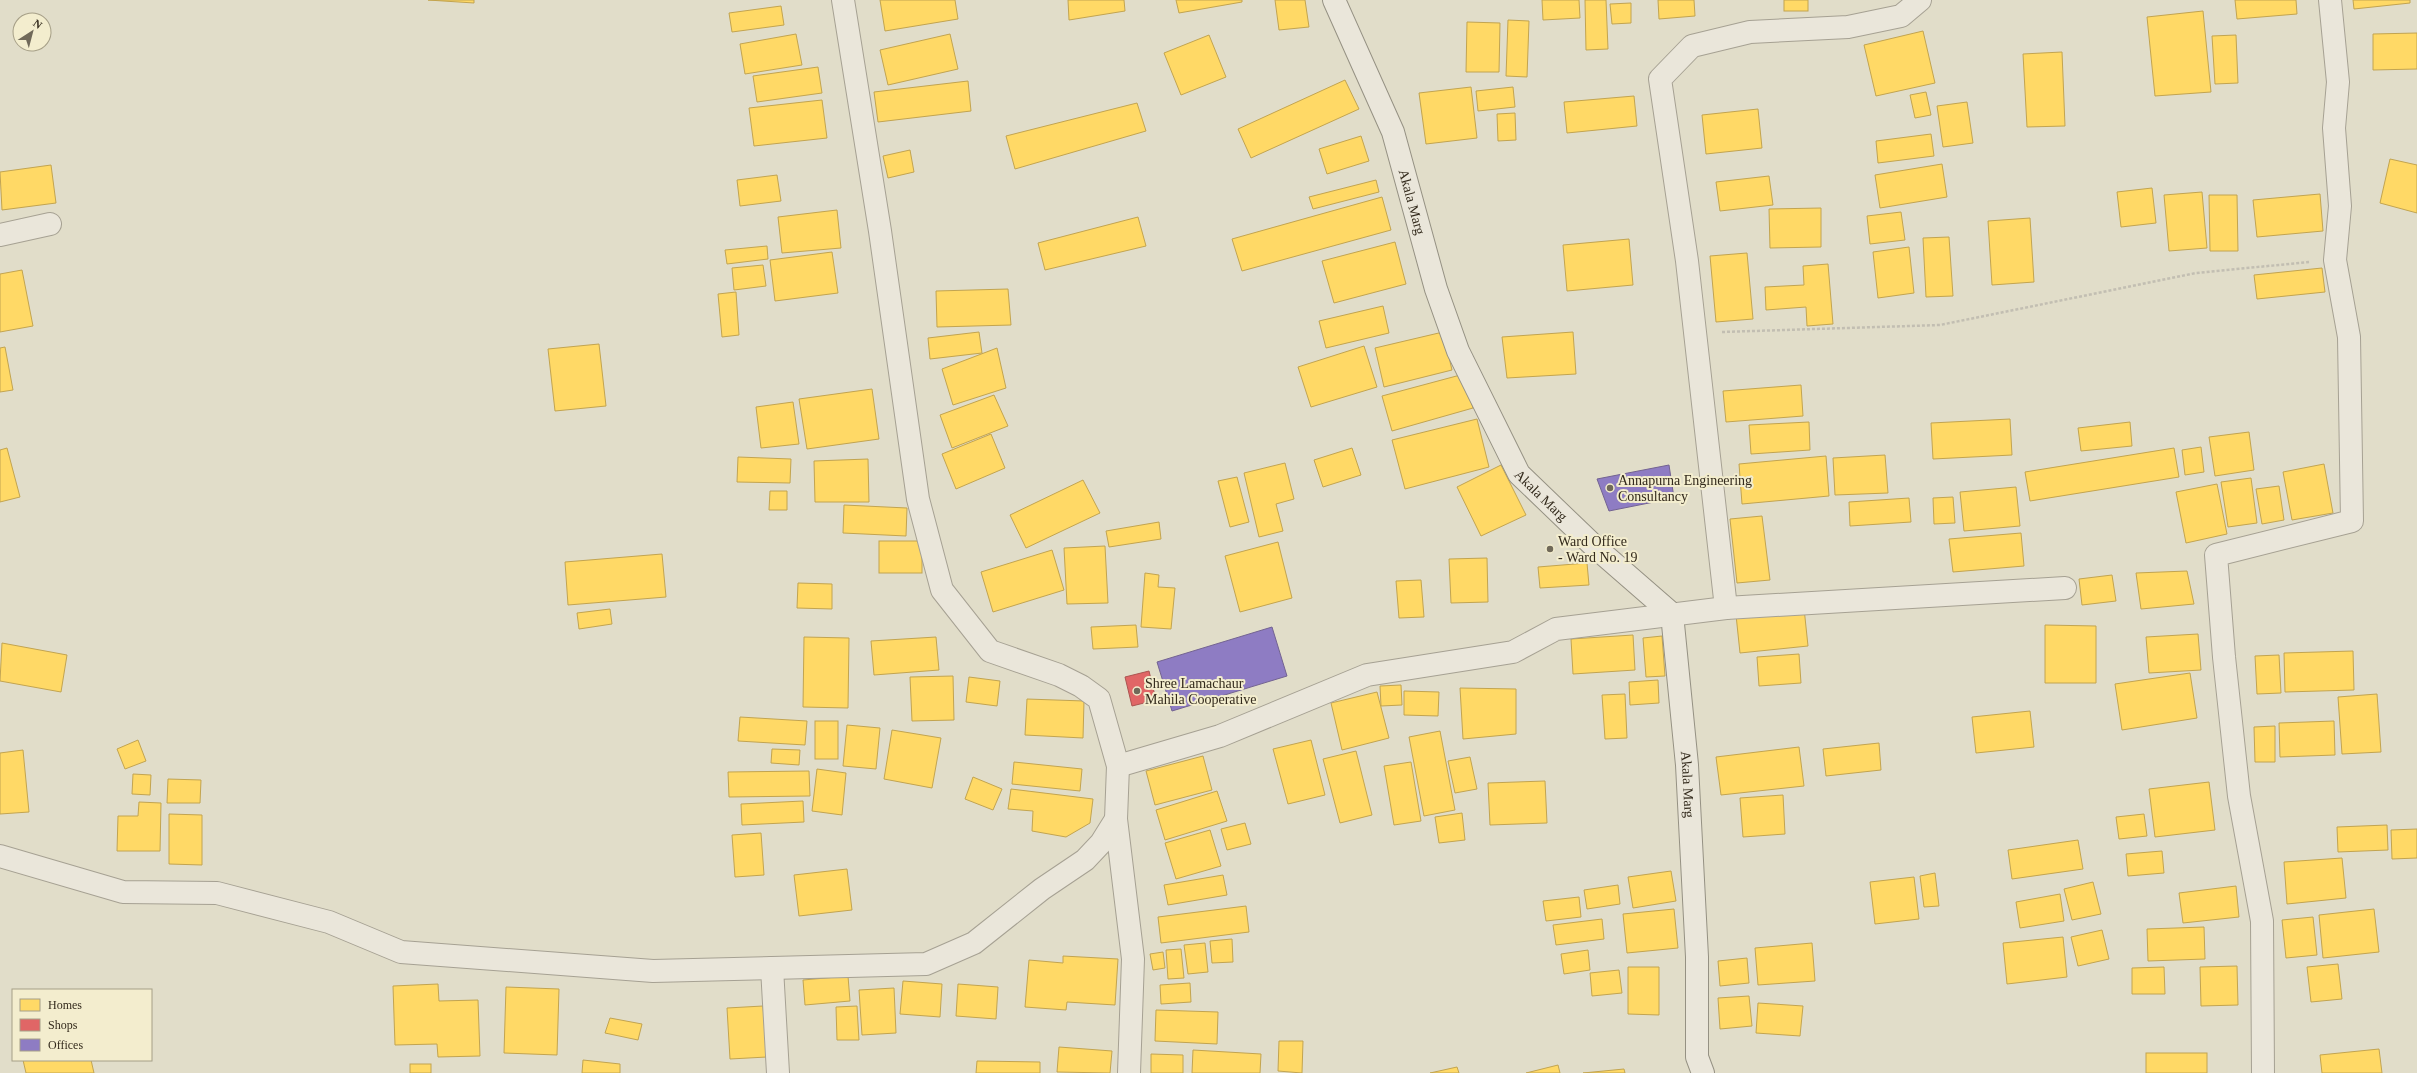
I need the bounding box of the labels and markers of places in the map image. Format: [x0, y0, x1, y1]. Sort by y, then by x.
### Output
place label: Annapurna Engineering Consultancy [1618, 473, 1752, 504]
marker: Annapurna Engineering Consultancy [1605, 483, 1615, 493]
place label: Ward Office - Ward No. 19 [1558, 534, 1638, 565]
marker: Ward Office - Ward No. 19 [1545, 544, 1555, 554]
place label: Shree Lamachaur Mahila Cooperative [1145, 676, 1257, 707]
marker: Shree Lamachaur Mahila Cooperative [1132, 686, 1142, 696]

